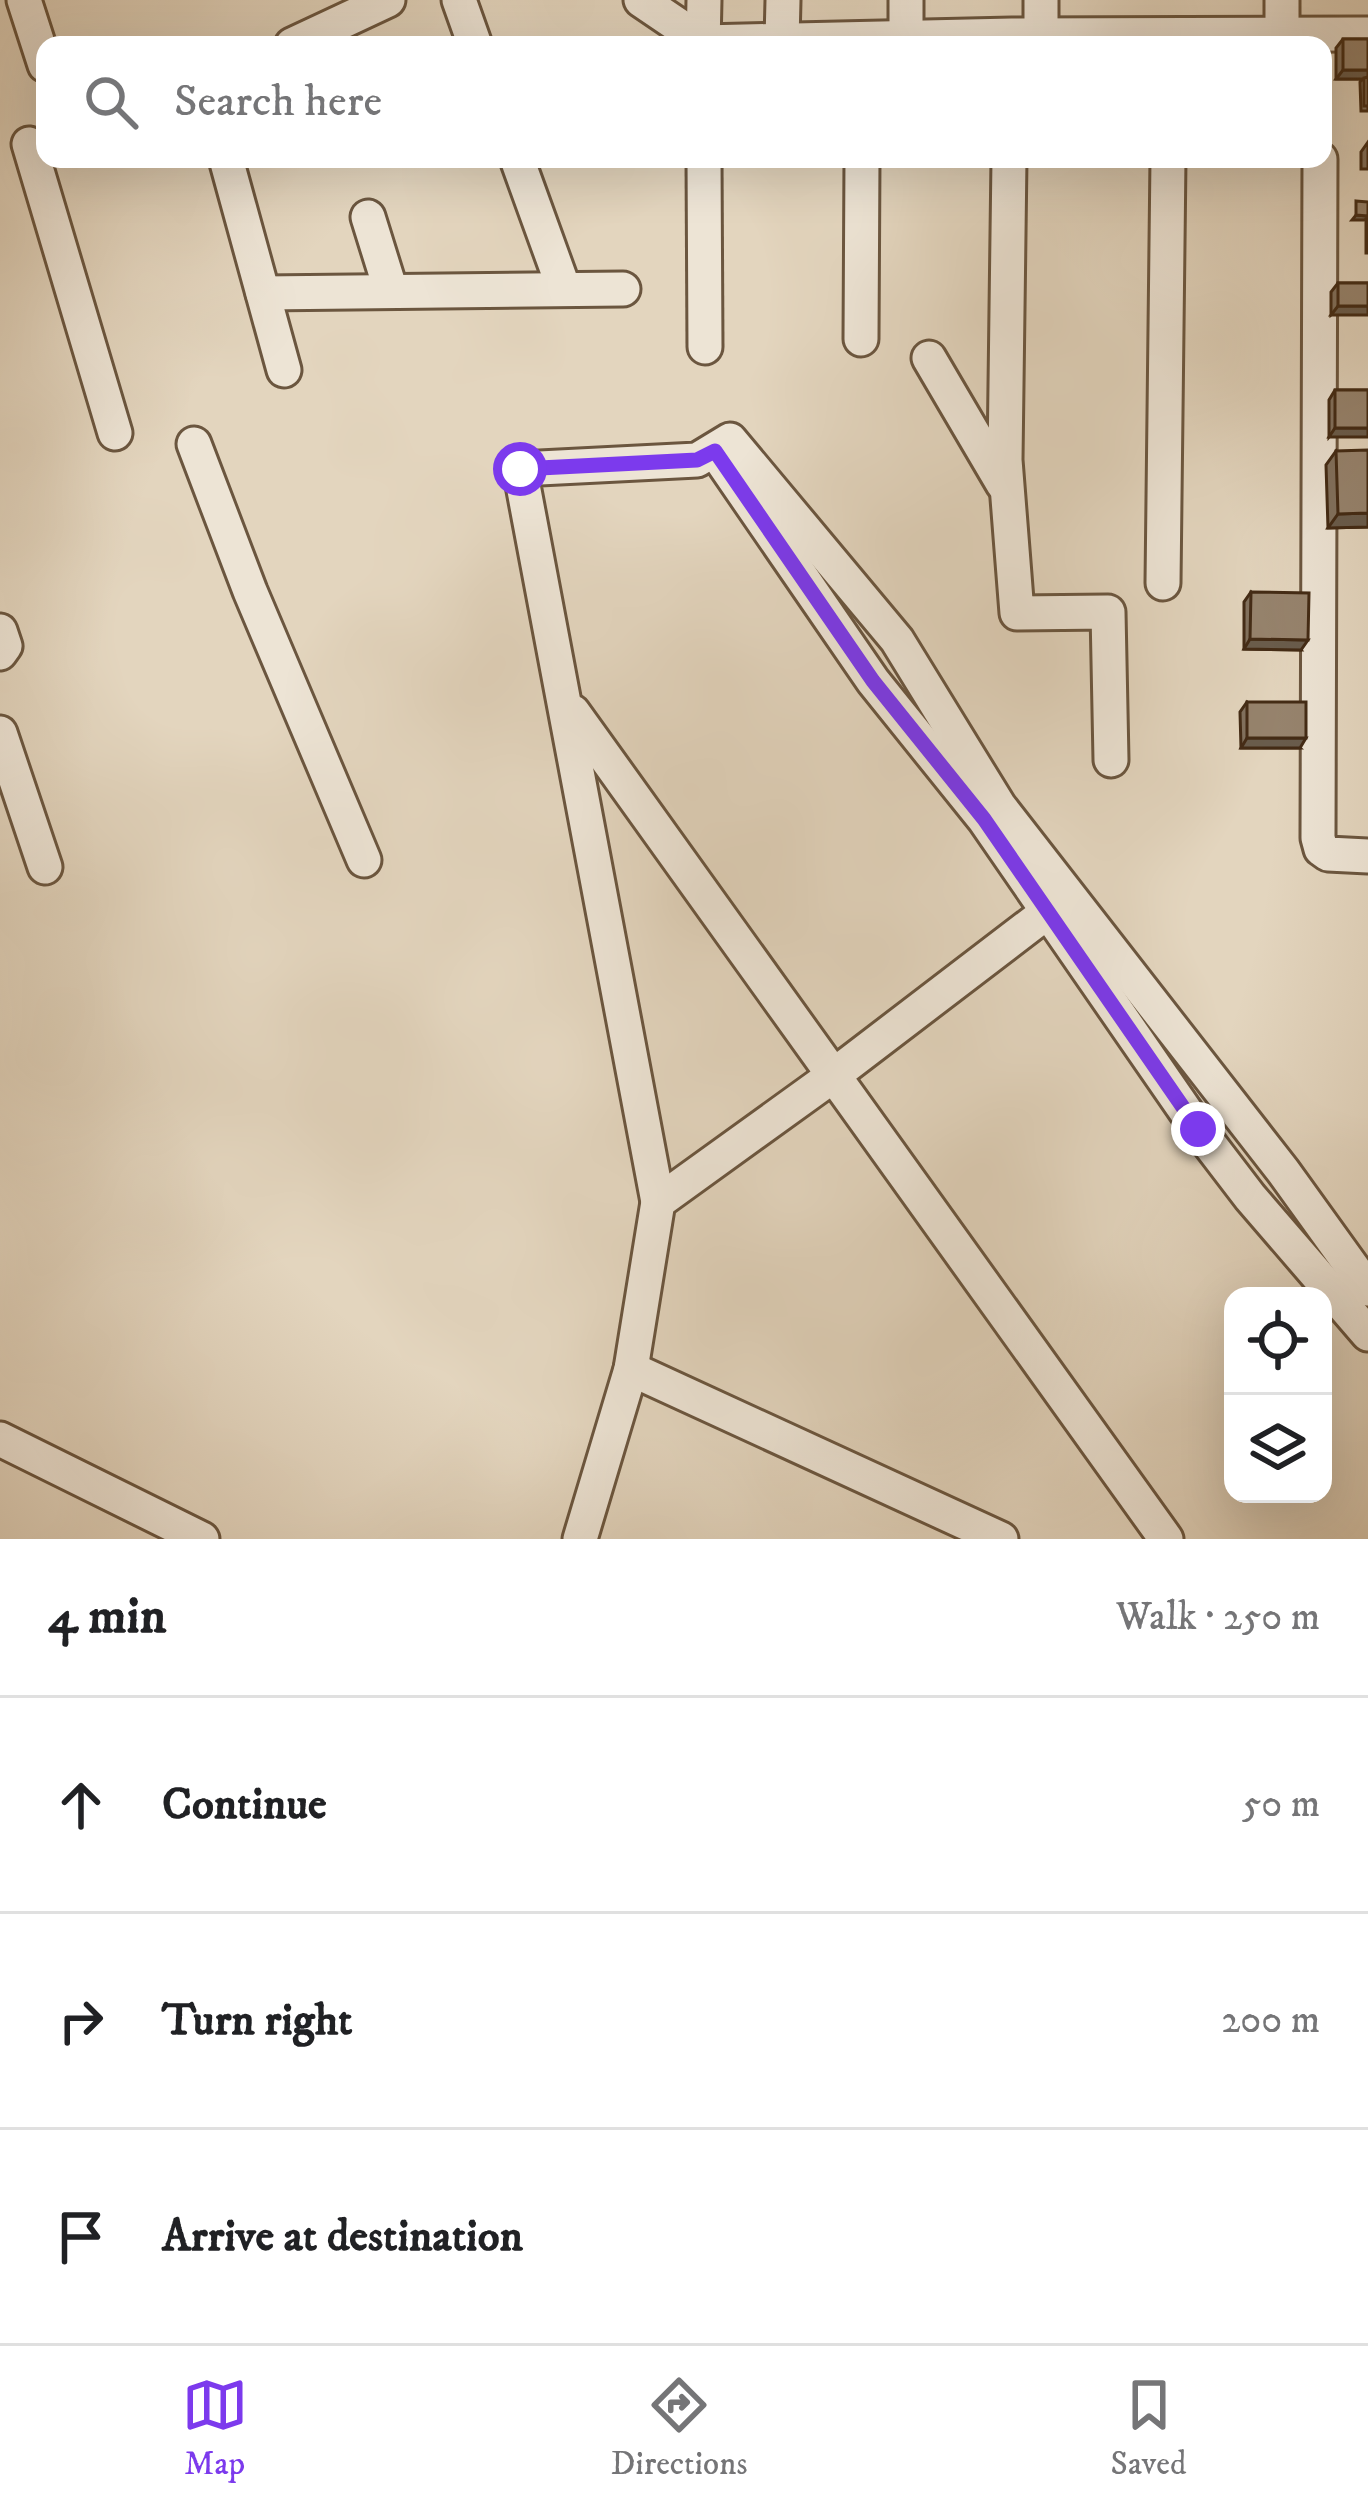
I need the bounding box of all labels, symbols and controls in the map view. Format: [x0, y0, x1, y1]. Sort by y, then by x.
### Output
search box [36, 36, 1332, 168]
icon: search [78, 69, 144, 135]
text: Search here [174, 74, 382, 130]
route start [493, 442, 547, 496]
route end [1171, 1102, 1225, 1156]
map controls [1224, 1287, 1332, 1503]
button: locate [1224, 1287, 1332, 1395]
button: layers [1224, 1395, 1332, 1503]
text: 4 min [48, 1585, 166, 1649]
text: Walk · 250 m [1116, 1593, 1320, 1642]
icon: ahead [48, 1772, 114, 1838]
text: Continue [162, 1777, 327, 1833]
text: 50 m [1242, 1780, 1320, 1829]
icon: right [48, 1988, 114, 2054]
text: Turn right [162, 1993, 352, 2049]
text: 200 m [1221, 1996, 1320, 2045]
icon: arrive [48, 2204, 114, 2270]
text: Arrive at destination [162, 2209, 523, 2265]
tab: Map [182, 2372, 248, 2485]
tab: Directions [611, 2372, 747, 2485]
tab: Saved [1111, 2372, 1186, 2485]

